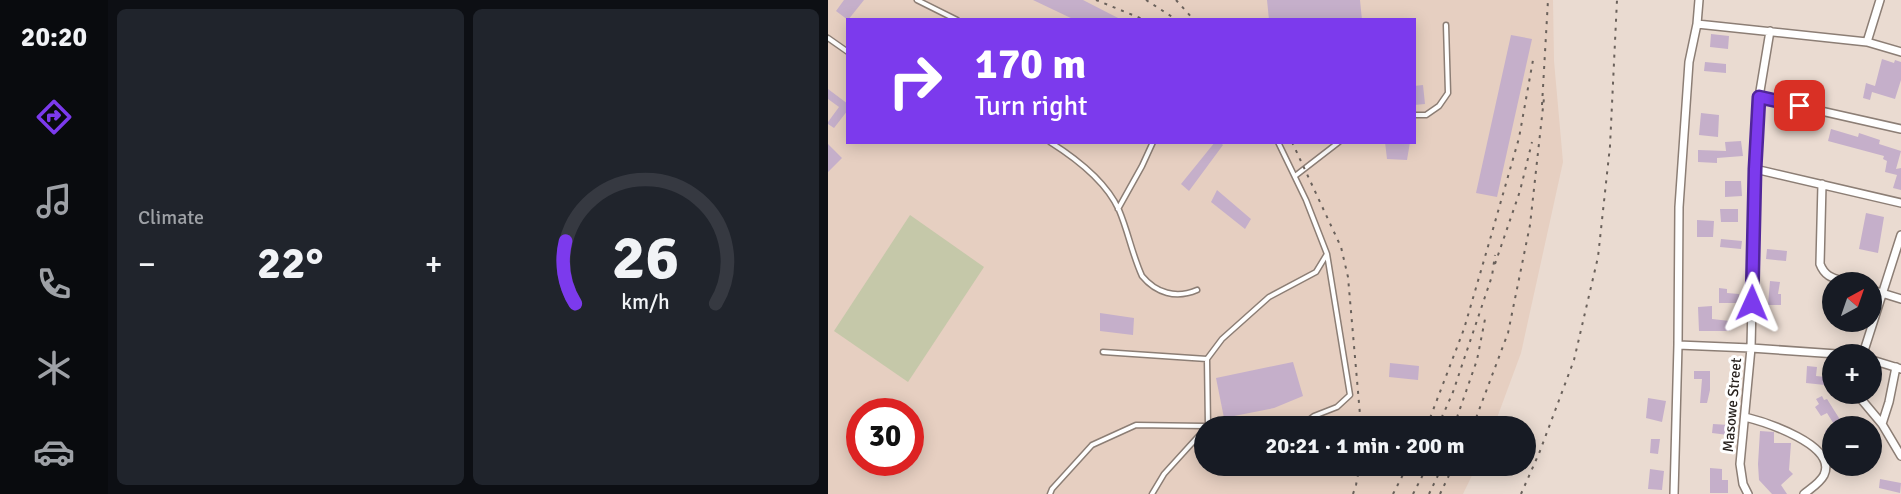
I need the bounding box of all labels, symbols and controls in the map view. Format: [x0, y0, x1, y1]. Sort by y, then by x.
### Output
text: 20:20 [21, 21, 87, 54]
text: 170 m [975, 39, 1086, 90]
icon: right [876, 42, 954, 120]
pin [1774, 80, 1825, 131]
icon: arrive [1783, 89, 1816, 122]
text: Turn right [975, 90, 1088, 123]
icon: directions [33, 96, 75, 138]
icon: music [33, 180, 75, 222]
text: Climate [138, 205, 204, 230]
text: 26 [612, 219, 679, 296]
text: 22° [257, 236, 324, 291]
text: − [138, 244, 156, 285]
text: + [425, 244, 442, 285]
icon: phone [33, 263, 75, 305]
position arrow [1720, 271, 1784, 335]
north arrow [1822, 272, 1882, 332]
map controls [1822, 272, 1882, 476]
text: km/h [621, 289, 670, 315]
button: + [1822, 344, 1882, 404]
icon: climate [33, 347, 75, 389]
street label: Masowe Street [1719, 357, 1745, 453]
speed limit sign: 30 [846, 398, 924, 476]
button: − [1822, 416, 1882, 476]
icon: car [33, 431, 75, 473]
text: 20:21 · 1 min · 200 m [1265, 432, 1465, 459]

